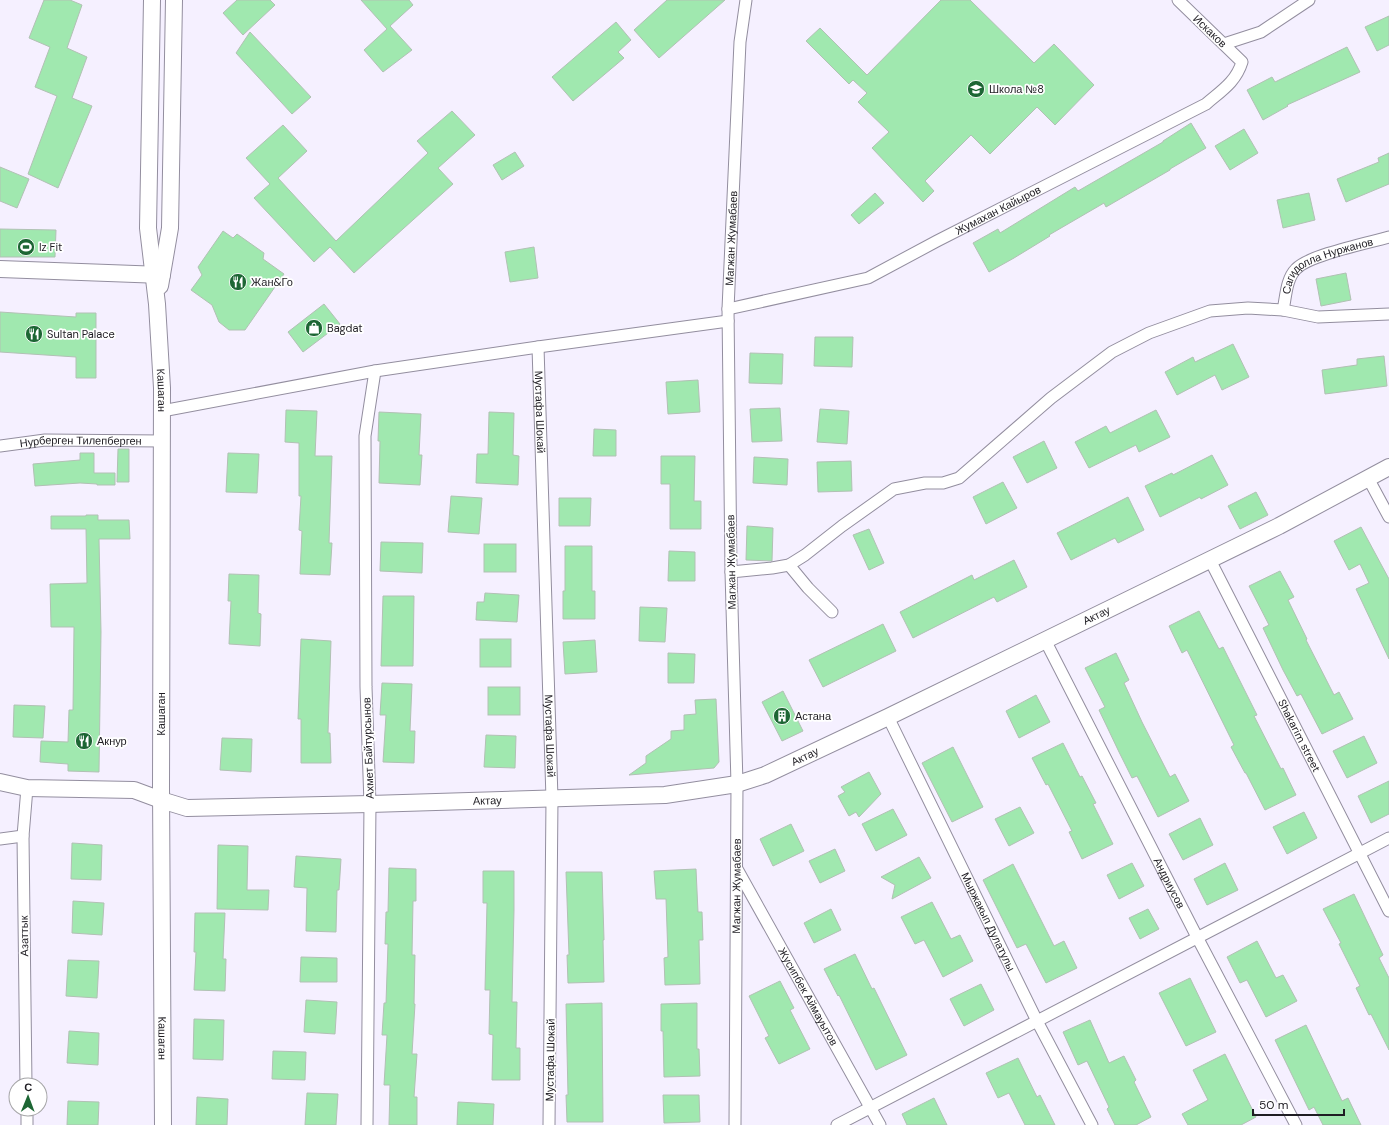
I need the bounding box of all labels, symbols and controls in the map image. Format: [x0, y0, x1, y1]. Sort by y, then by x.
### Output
street label: Искаков [1190, 12, 1230, 51]
school or university icon: Школа №8 [966, 79, 986, 99]
place label: Школа №8 [989, 82, 1044, 96]
street label: Жумахан Кайыров [953, 182, 1043, 238]
street label: Магжан Жумабаев [722, 190, 740, 286]
street label: Сагидолла Нуржанов [1279, 234, 1375, 295]
sports icon: Iz Fit [16, 237, 36, 257]
place label: Iz Fit [39, 240, 62, 254]
restaurant icon: Жан&Го [228, 272, 248, 292]
place label: Жан&Го [251, 275, 293, 289]
shop icon: Bagdat [304, 318, 324, 338]
place label: Bagdat [327, 321, 363, 335]
restaurant icon: Sultan Palace [24, 324, 44, 344]
place label: Sultan Palace [47, 327, 115, 341]
street label: Кашаган [154, 368, 169, 412]
street label: Мустафа Шокай [532, 370, 548, 454]
street label: Нурберген Тилепберген [19, 433, 142, 450]
street label: Магжан Жумабаев [723, 514, 739, 610]
street label: Актау [1080, 602, 1113, 628]
street label: Кашаган [154, 692, 168, 736]
street label: Мустафа Шокай [542, 694, 558, 777]
street label: Ахмет Байтурсынов [359, 697, 377, 799]
street label: Shakarim street [1275, 697, 1324, 774]
building icon: Астана [772, 706, 792, 726]
place label: Астана [795, 709, 832, 723]
restaurant icon: Акнур [74, 731, 94, 751]
place label: Акнур [97, 734, 127, 748]
street label: Актау [789, 744, 821, 769]
street label: Актау [473, 793, 502, 808]
street label: Магжан Жумабаев [729, 838, 744, 934]
street label: Андриусов [1151, 855, 1188, 911]
street label: Мыржакып Дулатулы [958, 870, 1019, 974]
street label: Азаттык [17, 915, 31, 957]
street label: Жусипбек Аймауытов [775, 945, 841, 1048]
street label: Кашаган [155, 1016, 170, 1060]
street label: Мустафа Шокай [542, 1018, 558, 1102]
north arrow [8, 1077, 48, 1117]
text: С [24, 1080, 32, 1094]
scale bar [1253, 1091, 1344, 1117]
text: 50 m [1259, 1097, 1288, 1113]

